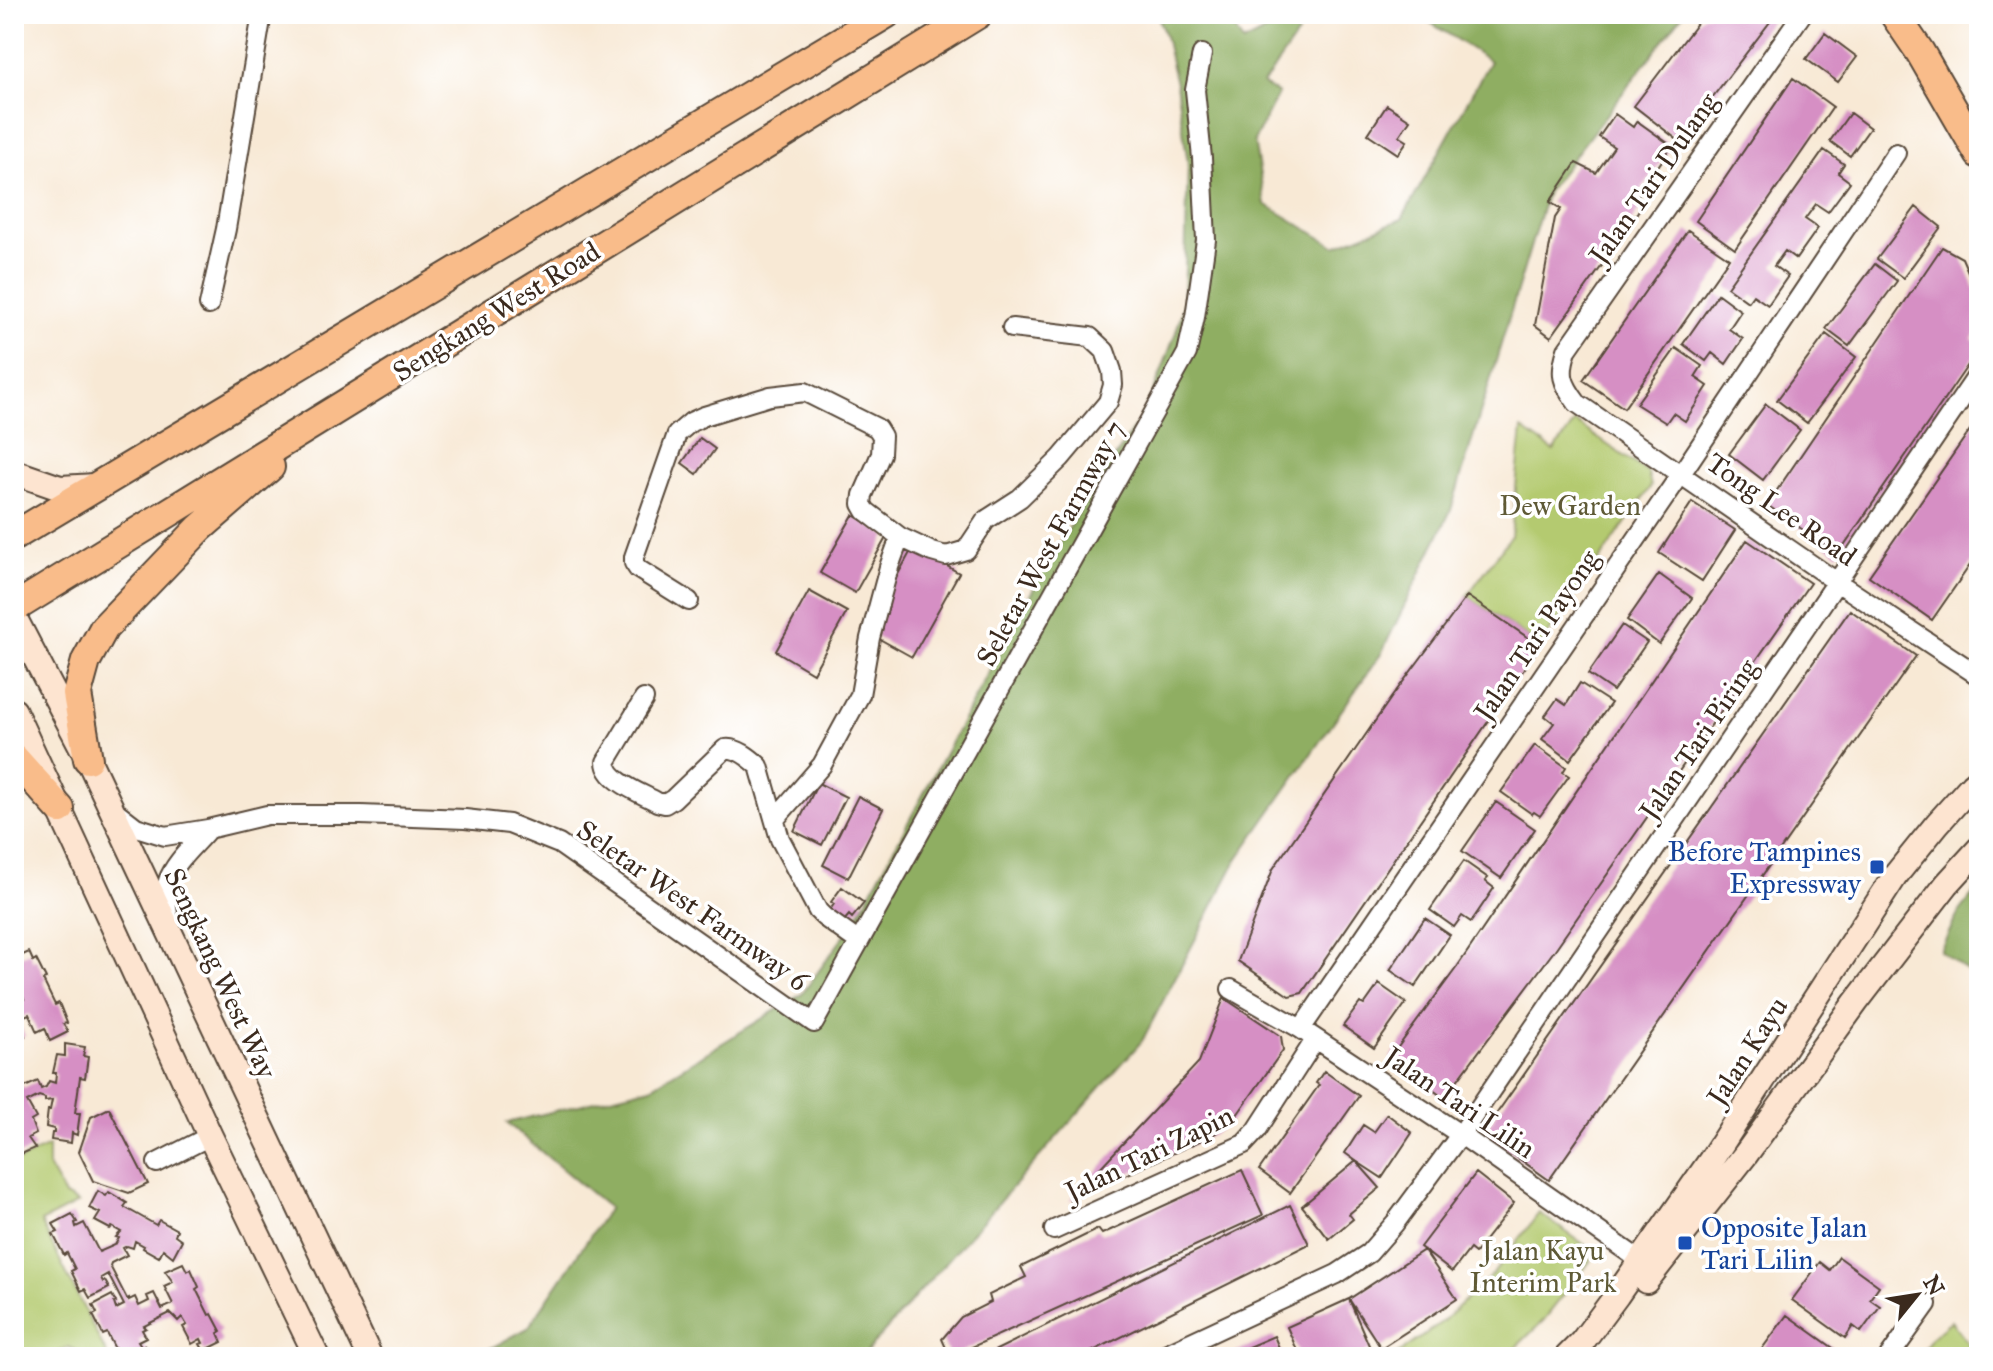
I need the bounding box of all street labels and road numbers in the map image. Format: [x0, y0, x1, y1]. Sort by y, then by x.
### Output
street label: Jalan Tari Dulang [1580, 85, 1726, 273]
street label: Sengkang West Road [386, 234, 606, 389]
street label: Seletar West Farmway 7 [968, 414, 1133, 672]
street label: Tong Lee Road [1700, 445, 1863, 574]
street label: Jalan Tari Payong [1465, 542, 1607, 730]
street label: Jalan Tari Piring [1630, 651, 1766, 829]
street label: Seletar West Farmway 6 [570, 812, 817, 1000]
street label: Sengkang West Way [156, 862, 285, 1085]
street label: Jalan Kayu [1698, 990, 1795, 1115]
street label: Jalan Tari Lilin [1375, 1037, 1542, 1166]
street label: Jalan Tari Zapin [1057, 1098, 1239, 1211]

